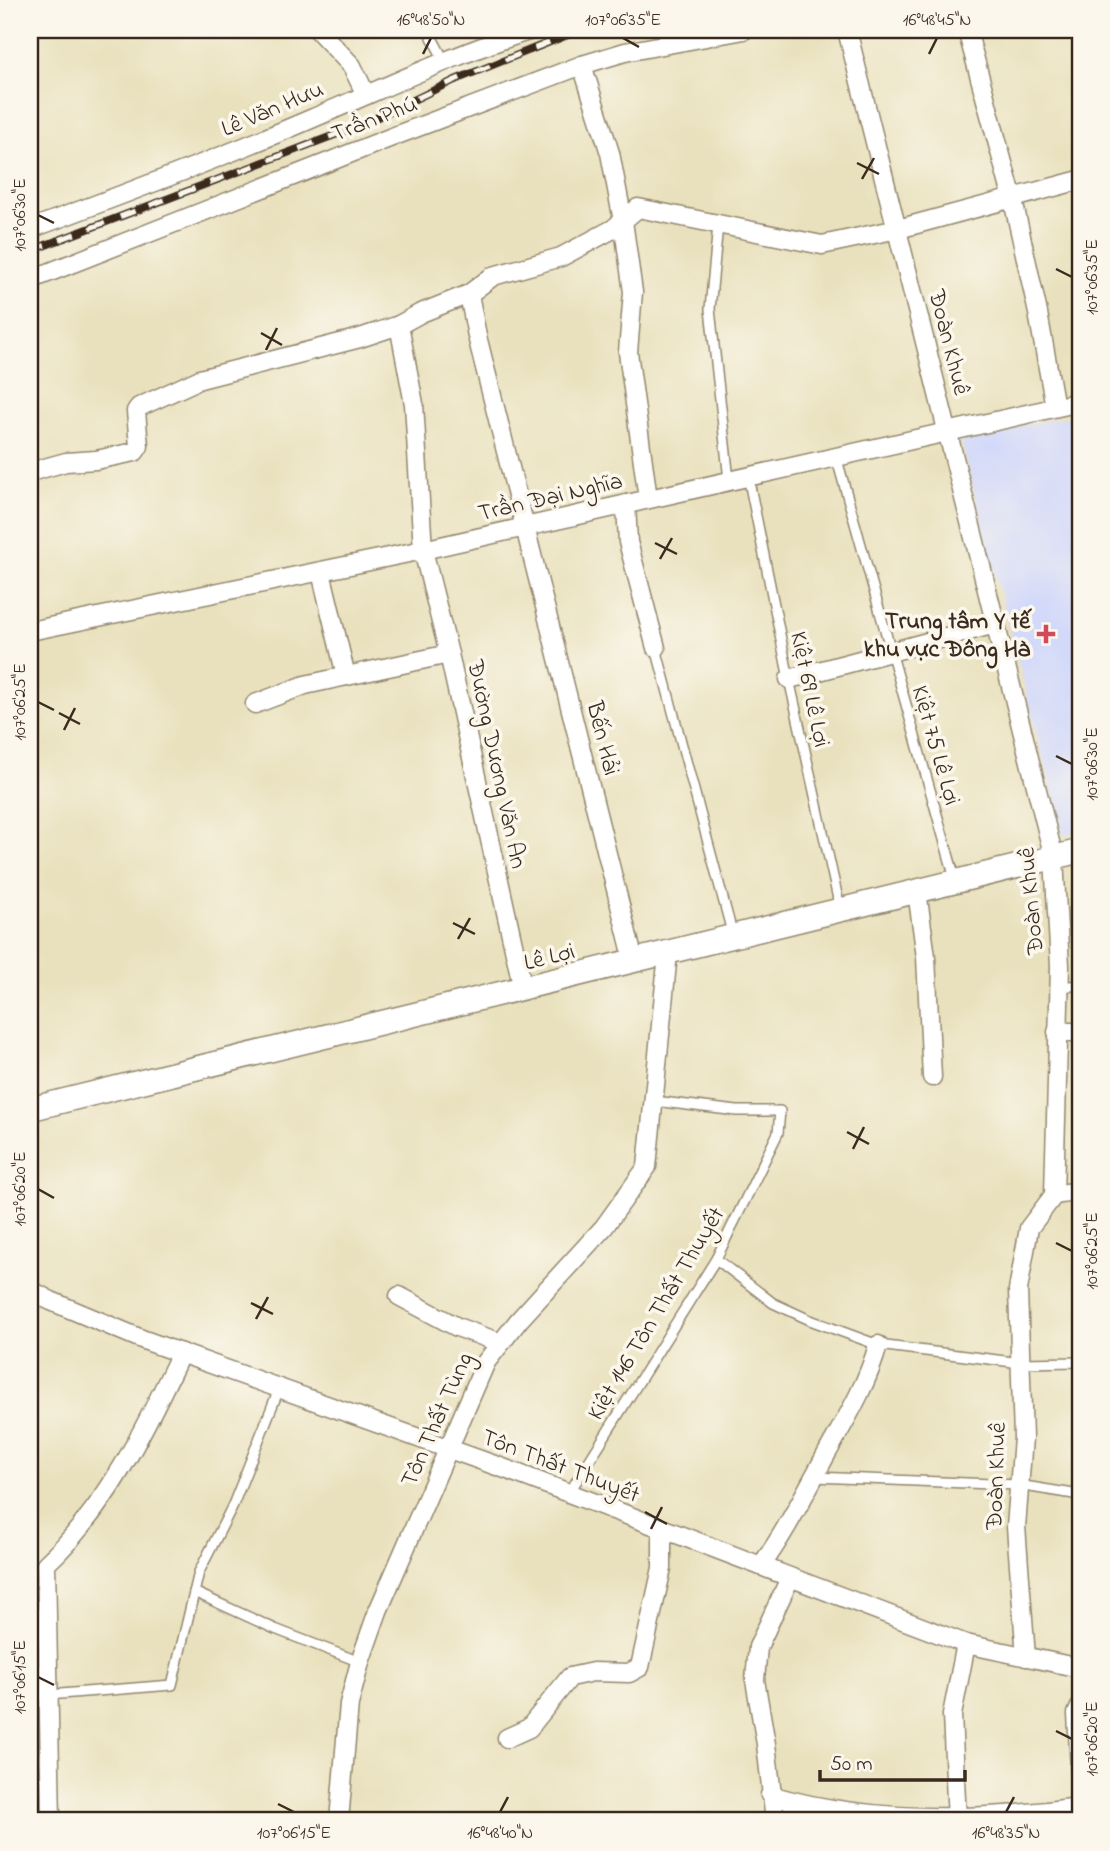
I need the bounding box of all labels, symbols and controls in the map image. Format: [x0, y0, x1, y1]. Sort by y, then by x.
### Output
text: 16°48'50"N [397, 8, 465, 34]
text: 107°06'35"E [585, 8, 661, 34]
text: 16°48'45"N [903, 8, 971, 34]
street label: Lê Văn Hưu [216, 73, 330, 148]
street label: Trần Phú [327, 88, 423, 153]
text: 107°06'30"E [8, 178, 34, 252]
text: 107°06'35"E [1080, 239, 1106, 315]
street label: Đoàn Khuê [917, 285, 978, 399]
street label: Trần Đại Nghĩa [475, 465, 626, 532]
place label: Trung tâm Y tế khu vực Đông Hà [864, 605, 1032, 669]
marker: Trung tâm Y tế khu vực Đông Hà [1036, 624, 1056, 644]
street label: Kiệt 69 Lê Lợi [779, 628, 838, 751]
street label: Đường Dương Văn An [456, 656, 535, 872]
text: 107°06'25"E [8, 663, 34, 741]
street label: Kiệt 75 Lê Lợi [901, 682, 968, 810]
street label: Bến Hải [575, 697, 628, 779]
text: 107°06'30"E [1080, 727, 1106, 801]
street label: Đoàn Khuê [1010, 845, 1055, 957]
street label: Lê Lợi [520, 935, 579, 982]
text: 107°06'20"E [8, 1151, 34, 1227]
street label: Kiệt 146 Tôn Thất Thuyết [579, 1201, 736, 1428]
text: 107°06'25"E [1080, 1212, 1106, 1290]
street label: Tôn Thất Tùng [393, 1347, 484, 1493]
street label: Tôn Thất Thuyết [476, 1421, 644, 1515]
street label: Đoàn Khuê [978, 1422, 1017, 1531]
text: 107°06'15"E [8, 1640, 34, 1714]
text: 107°06'20"E [1080, 1701, 1106, 1777]
scale bar [820, 1739, 965, 1783]
text: 50 m [830, 1750, 873, 1780]
text: 107°06'15"E [257, 1821, 331, 1847]
text: 16°48'40"N [467, 1821, 533, 1847]
text: 16°48'35"N [972, 1821, 1040, 1847]

